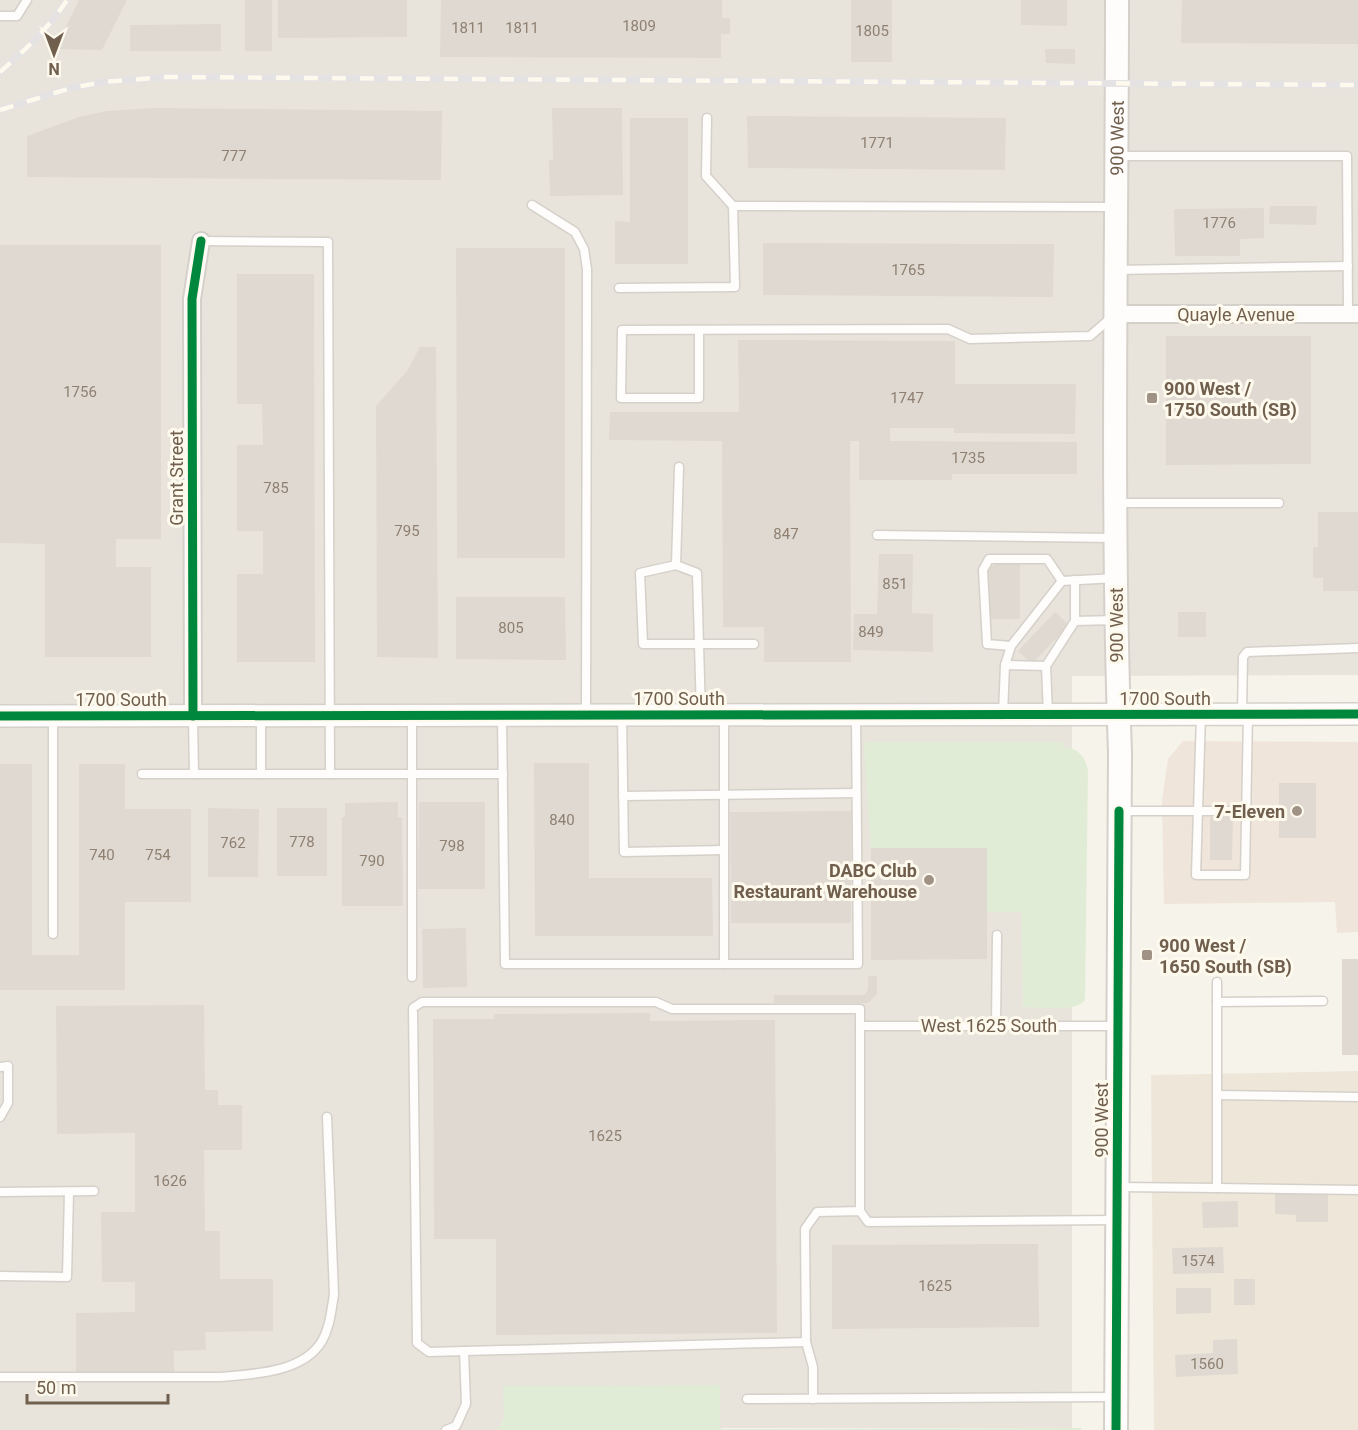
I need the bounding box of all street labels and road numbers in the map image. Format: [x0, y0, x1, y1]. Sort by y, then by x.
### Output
street label: 900 West [1106, 100, 1127, 176]
street label: Quayle Avenue [1177, 304, 1295, 325]
street label: Grant Street [166, 430, 187, 526]
street label: 900 West [1106, 587, 1127, 663]
street label: 1700 South [633, 688, 725, 709]
street label: 1700 South [1119, 688, 1211, 709]
street label: 1700 South [75, 689, 167, 710]
street label: West 1625 South [921, 1015, 1057, 1036]
street label: 900 West [1091, 1082, 1112, 1158]

